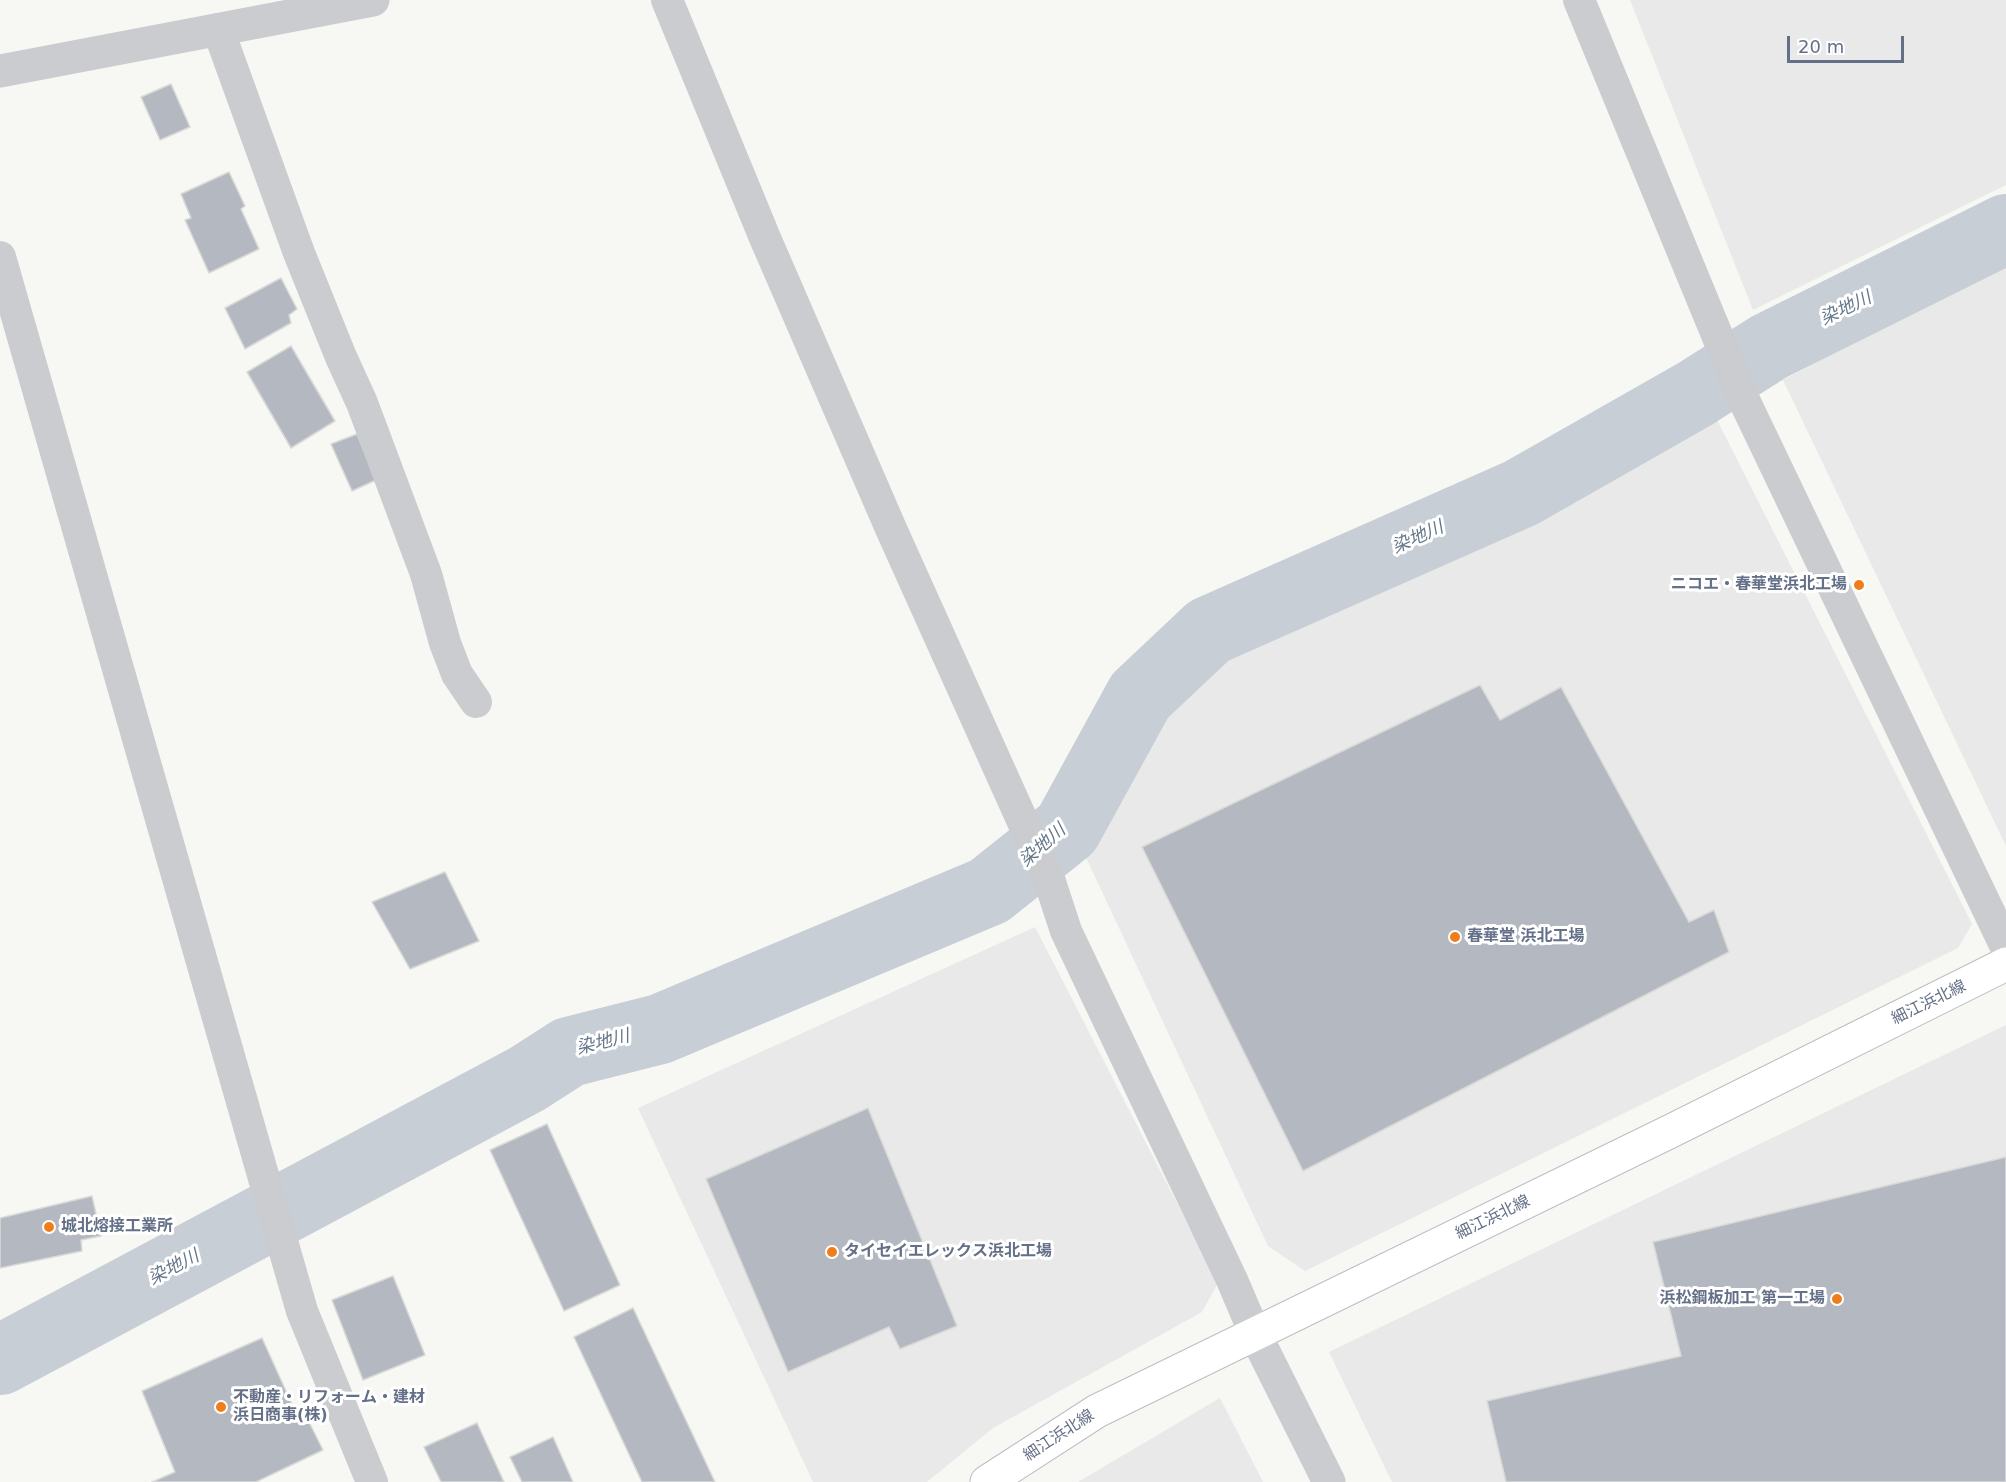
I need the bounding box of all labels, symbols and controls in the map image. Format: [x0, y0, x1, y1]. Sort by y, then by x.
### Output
scale bar [1790, 24, 1907, 62]
text: 20 m [1798, 36, 1844, 57]
water label: 染地川 [1817, 287, 1875, 331]
water label: 染地川 [1389, 517, 1447, 559]
place label: ニコエ・春華堂浜北工場 [1671, 575, 1847, 595]
marker: ニコエ・春華堂浜北工場 [1852, 578, 1866, 592]
water label: 染地川 [1016, 820, 1070, 872]
place label: 春華堂 浜北工場 [1467, 927, 1585, 947]
marker: 春華堂 浜北工場 [1448, 930, 1462, 944]
street label: 細江浜北線 [1889, 977, 1969, 1029]
water label: 染地川 [574, 1026, 632, 1060]
street label: 細江浜北線 [1453, 1192, 1533, 1244]
place label: 城北熔接工業所 [61, 1217, 173, 1237]
marker: 城北熔接工業所 [42, 1220, 56, 1234]
place label: タイセイエレックス浜北工場 [844, 1242, 1052, 1262]
marker: タイセイエレックス浜北工場 [825, 1245, 839, 1259]
water label: 染地川 [145, 1246, 203, 1290]
place label: 浜松鋼板加工 第一工場 [1659, 1289, 1825, 1309]
marker: 浜松鋼板加工 第一工場 [1830, 1292, 1844, 1306]
place label: 不動産・リフォーム・建材 浜日商事(株) [233, 1388, 425, 1426]
marker: 不動産・リフォーム・建材 浜日商事(株) [214, 1400, 228, 1414]
street label: 細江浜北線 [1020, 1406, 1098, 1466]

